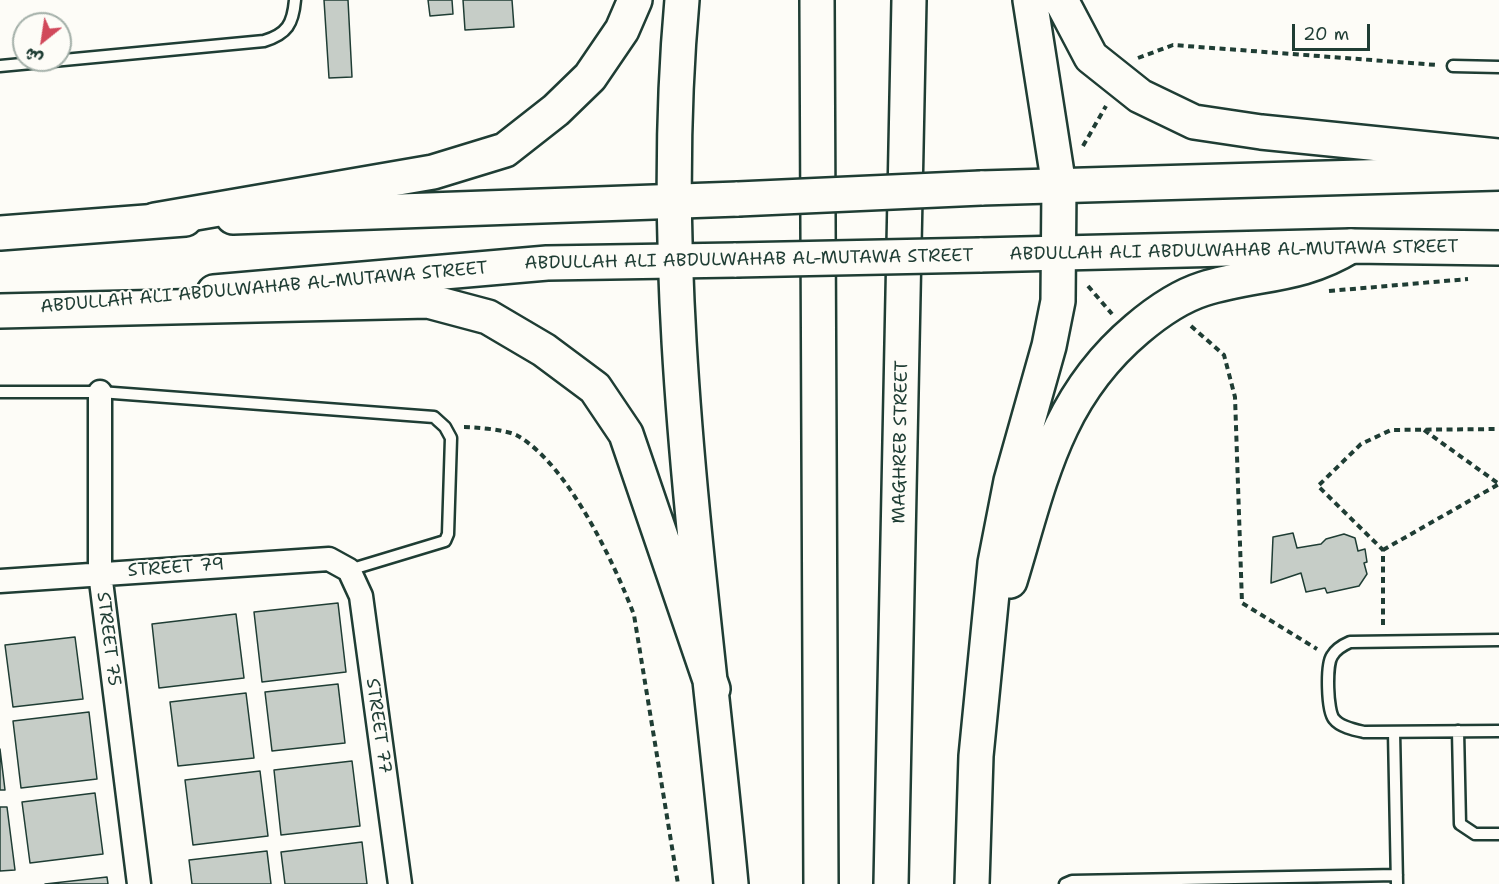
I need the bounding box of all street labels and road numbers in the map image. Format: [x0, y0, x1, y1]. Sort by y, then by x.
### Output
street label: ABDULLAH ALI ABDULWAHAB AL-MUTAWA STREET [1009, 236, 1459, 266]
street label: ABDULLAH ALI ABDULWAHAB AL-MUTAWA STREET [524, 245, 974, 275]
street label: ABDULLAH ALI ABDULWAHAB AL-MUTAWA STREET [39, 258, 489, 318]
street label: MAGHREB STREET [889, 360, 913, 524]
street label: STREET 79 [127, 554, 225, 582]
street label: STREET 75 [91, 590, 125, 688]
street label: STREET 77 [361, 677, 395, 775]

